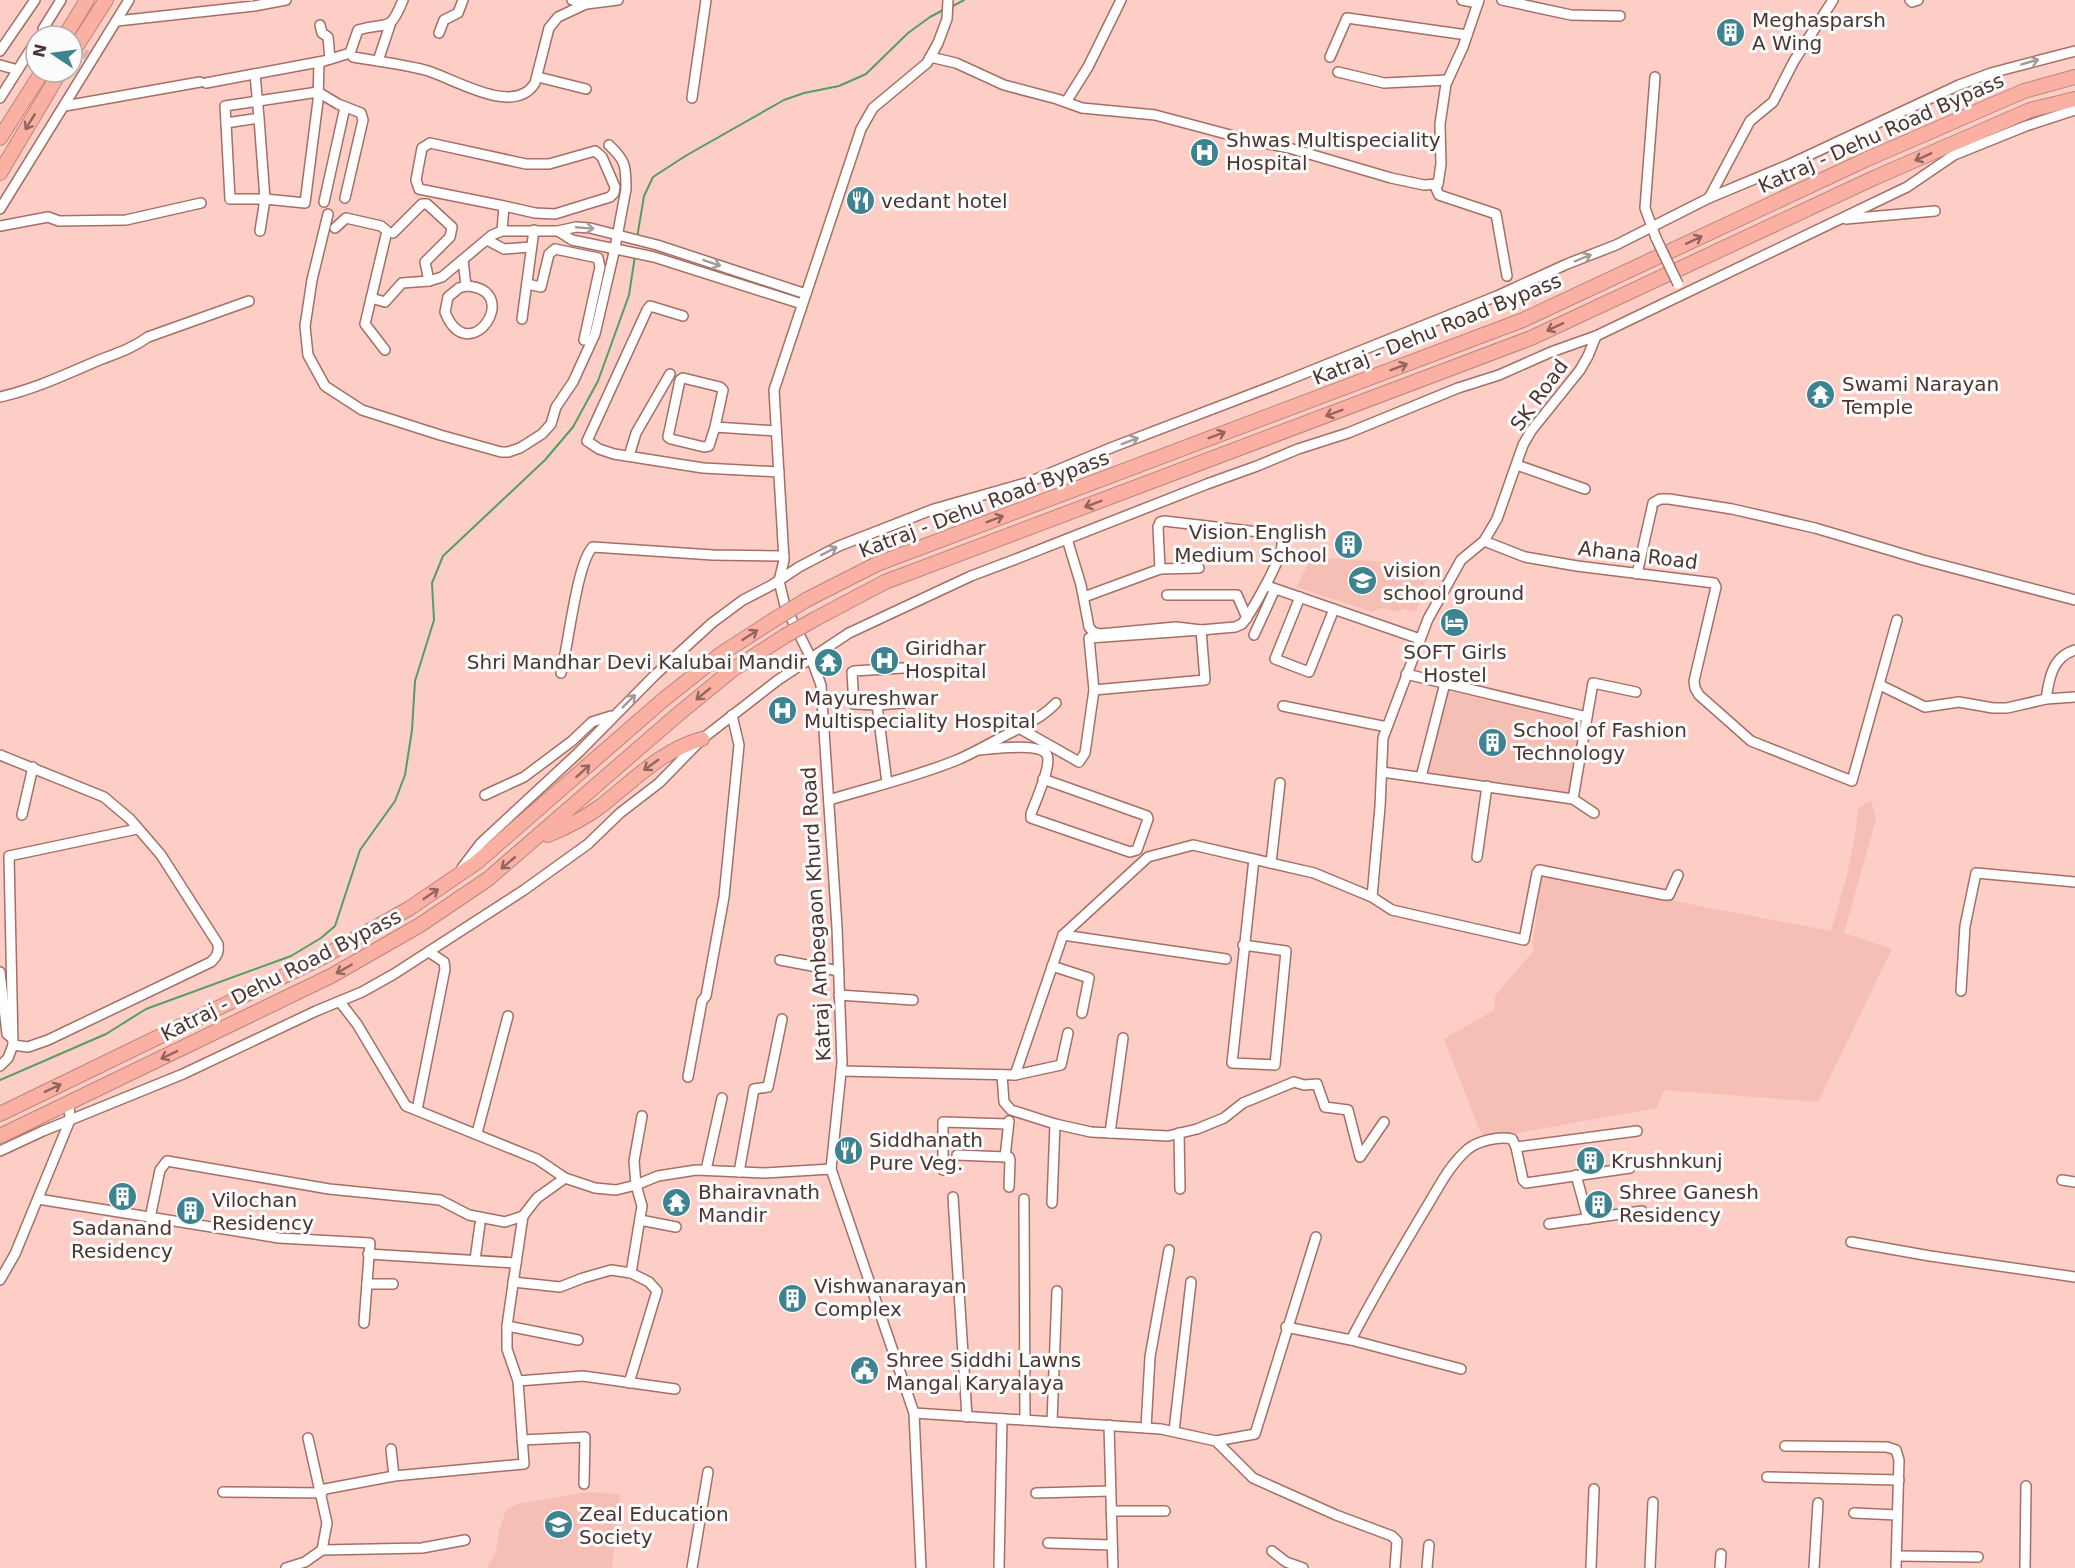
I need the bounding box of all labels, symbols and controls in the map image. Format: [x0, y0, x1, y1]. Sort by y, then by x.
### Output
place label: Meghasparsh A Wing [1752, 8, 1886, 55]
building icon: Meghasparsh A Wing [1715, 16, 1747, 48]
north arrow [24, 24, 84, 84]
text: N [29, 42, 51, 59]
one-way arrow [2020, 56, 2039, 67]
street label: Katraj - Dehu Road Bypass [1755, 68, 2007, 198]
one-way arrow [24, 113, 36, 130]
place label: Shwas Multispeciality Hospital [1226, 128, 1441, 175]
hospital icon: Shwas Multispeciality Hospital [1189, 136, 1221, 168]
one-way arrow [1914, 152, 1932, 163]
restaurant icon: vedant hotel [844, 185, 876, 217]
place label: vedant hotel [881, 189, 1008, 213]
one-way arrow [575, 223, 594, 234]
one-way arrow [1684, 233, 1702, 245]
one-way arrow [1573, 252, 1592, 263]
one-way arrow [702, 258, 721, 269]
street label: Katraj - Dehu Road Bypass [1309, 268, 1565, 390]
one-way arrow [1547, 322, 1565, 334]
street label: SK Road [1505, 355, 1573, 435]
one-way arrow [1389, 360, 1408, 371]
place label: Swami Narayan Temple [1841, 372, 1999, 419]
temple icon: Swami Narayan Temple [1805, 379, 1837, 411]
one-way arrow [1325, 408, 1344, 419]
one-way arrow [1207, 429, 1226, 440]
one-way arrow [1120, 434, 1139, 445]
street label: Katraj - Dehu Road Bypass [855, 445, 1113, 563]
one-way arrow [1084, 499, 1103, 510]
one-way arrow [985, 513, 1004, 524]
place label: Vision English Medium School [1174, 520, 1327, 567]
building icon: Vision English Medium School [1332, 528, 1364, 560]
street label: Ahana Road [1577, 536, 1699, 574]
one-way arrow [819, 545, 837, 556]
place label: vision school ground [1383, 558, 1524, 605]
school or university icon: vision school ground [1346, 565, 1378, 597]
hotel icon: SOFT Girls Hostel [1439, 606, 1471, 638]
one-way arrow [741, 629, 758, 641]
place label: Giridhar Hospital [905, 636, 987, 683]
place label: SOFT Girls Hostel [1403, 640, 1507, 687]
hospital icon: Giridhar Hospital [868, 644, 900, 676]
temple icon: Shri Mandhar Devi Kalubai Mandir [812, 646, 844, 678]
place label: Shri Mandhar Devi Kalubai Mandir [467, 650, 808, 674]
place label: Mayureshwar Multispeciality Hospital [804, 686, 1036, 733]
one-way arrow [696, 687, 711, 701]
one-way arrow [622, 693, 636, 708]
hospital icon: Mayureshwar Multispeciality Hospital [767, 694, 799, 726]
place label: School of Fashion Technology [1512, 718, 1687, 765]
building icon: School of Fashion Technology [1476, 726, 1508, 758]
one-way arrow [643, 759, 659, 771]
one-way arrow [575, 764, 590, 778]
street label: Katraj Ambegaon Khurd Road [796, 766, 836, 1062]
one-way arrow [501, 856, 516, 870]
one-way arrow [422, 887, 439, 899]
street label: Katraj - Dehu Road Bypass [157, 904, 405, 1046]
one-way arrow [336, 963, 353, 975]
one-way arrow [161, 1049, 179, 1061]
one-way arrow [43, 1082, 61, 1094]
place label: Siddhanath Pure Veg. [869, 1128, 983, 1175]
restaurant icon: Siddhanath Pure Veg. [832, 1135, 864, 1167]
building icon: Krushnkunj [1574, 1145, 1606, 1177]
place label: Krushnkunj [1611, 1149, 1723, 1173]
place label: Bhairavnath Mandir [698, 1180, 820, 1227]
place label: Shree Ganesh Residency [1619, 1180, 1759, 1227]
building icon: Sadanand Residency [106, 1181, 138, 1213]
temple icon: Bhairavnath Mandir [661, 1187, 693, 1219]
place label: Vilochan Residency [212, 1188, 314, 1235]
building icon: Shree Ganesh Residency [1582, 1188, 1614, 1220]
building icon: Vilochan Residency [175, 1195, 207, 1227]
place label: Sadanand Residency [71, 1216, 173, 1263]
place label: Vishwanarayan Complex [814, 1274, 967, 1321]
building icon: Vishwanarayan Complex [777, 1282, 809, 1314]
place label: Shree Siddhi Lawns Mangal Karyalaya [886, 1348, 1081, 1395]
public building icon: Shree Siddhi Lawns Mangal Karyalaya [849, 1355, 881, 1387]
place label: Zeal Education Society [579, 1502, 729, 1549]
school or university icon: Zeal Education Society [542, 1509, 574, 1541]

